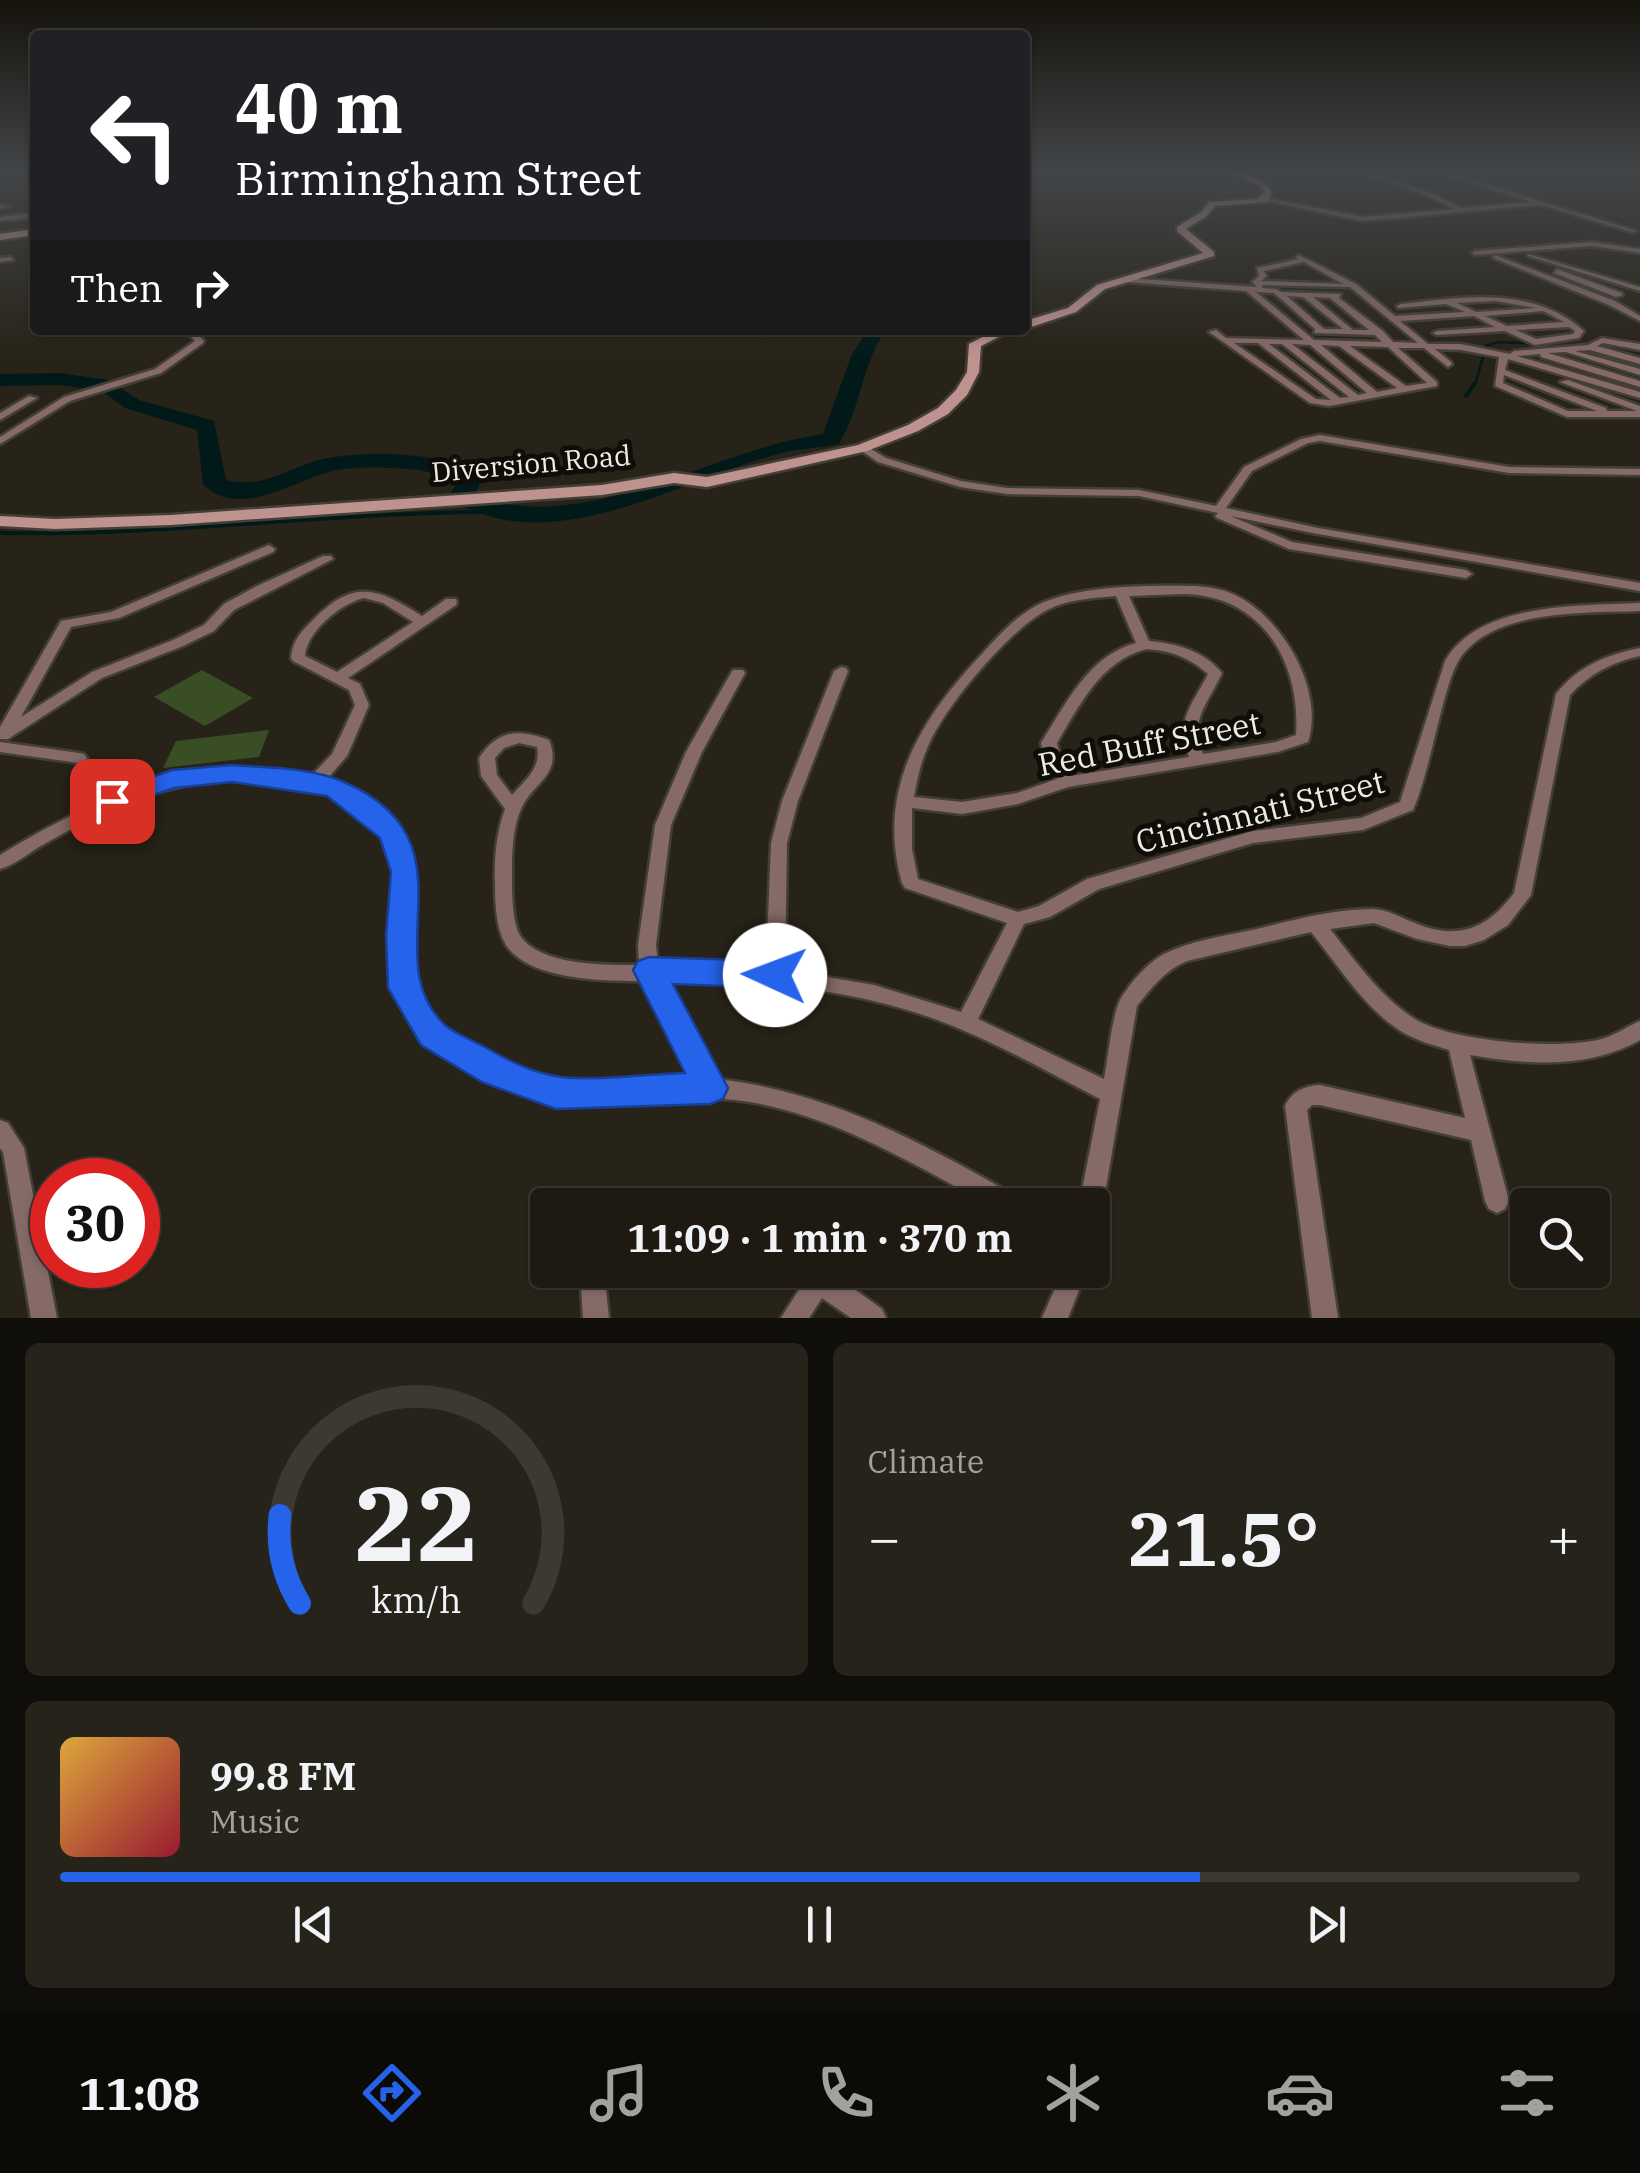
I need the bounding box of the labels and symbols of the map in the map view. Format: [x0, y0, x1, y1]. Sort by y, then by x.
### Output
street label: Diversion Road [430, 436, 632, 490]
street label: Red Buff Street [1034, 701, 1264, 785]
pin [70, 759, 155, 844]
street label: Cincinnati Street [1131, 760, 1389, 862]
position arrow [723, 923, 827, 1027]
speed limit sign: 30 [30, 1158, 160, 1288]

